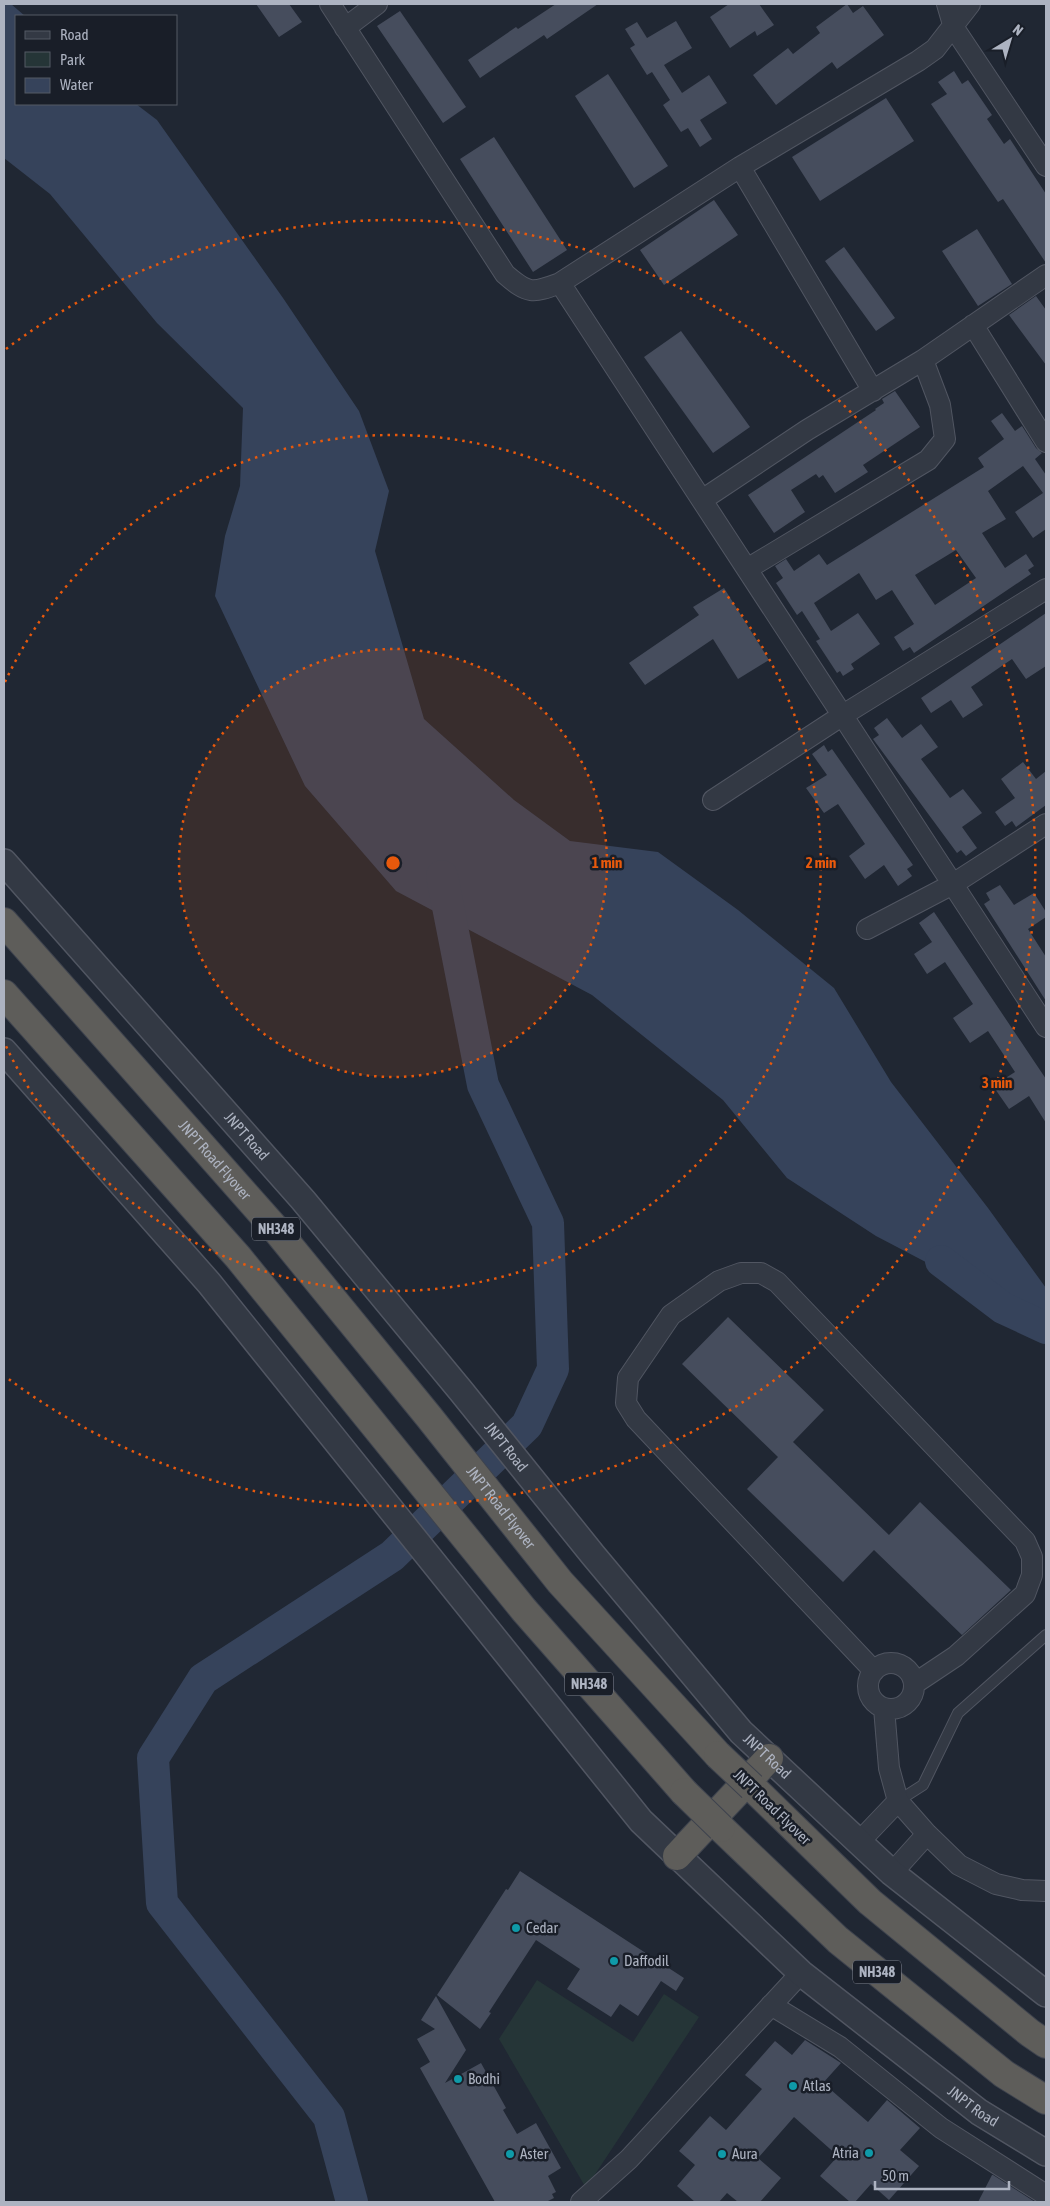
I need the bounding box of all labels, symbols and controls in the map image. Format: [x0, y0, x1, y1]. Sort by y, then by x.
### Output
legend [15, 15, 178, 105]
north arrow [985, 15, 1035, 65]
text: N [1010, 21, 1026, 39]
text: Road [60, 26, 89, 43]
text: Park [60, 51, 85, 68]
text: Water [60, 76, 93, 93]
centre of rings [384, 854, 402, 872]
text: 1 min [592, 854, 622, 871]
text: 2 min [806, 854, 836, 871]
text: 3 min [982, 1074, 1012, 1091]
street label: JNPT Road [221, 1108, 273, 1163]
street label: JNPT Road Flyover [175, 1117, 255, 1204]
road number: NH348 [252, 1218, 300, 1240]
street label: JNPT Road [482, 1419, 531, 1475]
street label: JNPT Road Flyover [463, 1462, 539, 1552]
road number: NH348 [565, 1672, 613, 1696]
street label: JNPT Road [740, 1730, 794, 1782]
street label: JNPT Road Flyover [730, 1766, 815, 1848]
place label: Cedar [526, 1919, 559, 1936]
marker: Cedar [510, 1922, 522, 1934]
place label: Daffodil [624, 1952, 669, 1969]
marker: Daffodil [608, 1955, 620, 1967]
road number: NH348 [853, 1960, 901, 1984]
place label: Bodhi [468, 2070, 500, 2087]
marker: Bodhi [452, 2073, 464, 2085]
place label: Atlas [803, 2077, 831, 2094]
marker: Atlas [787, 2080, 799, 2092]
street label: JNPT Road [945, 2082, 1002, 2130]
place label: Atria [832, 2144, 859, 2161]
place label: Aster [520, 2145, 549, 2162]
place label: Aura [732, 2145, 758, 2162]
marker: Atria [863, 2147, 875, 2159]
marker: Aster [504, 2148, 516, 2160]
marker: Aura [716, 2148, 728, 2160]
scale bar [875, 2158, 1009, 2190]
text: 50 m [882, 2167, 909, 2184]

